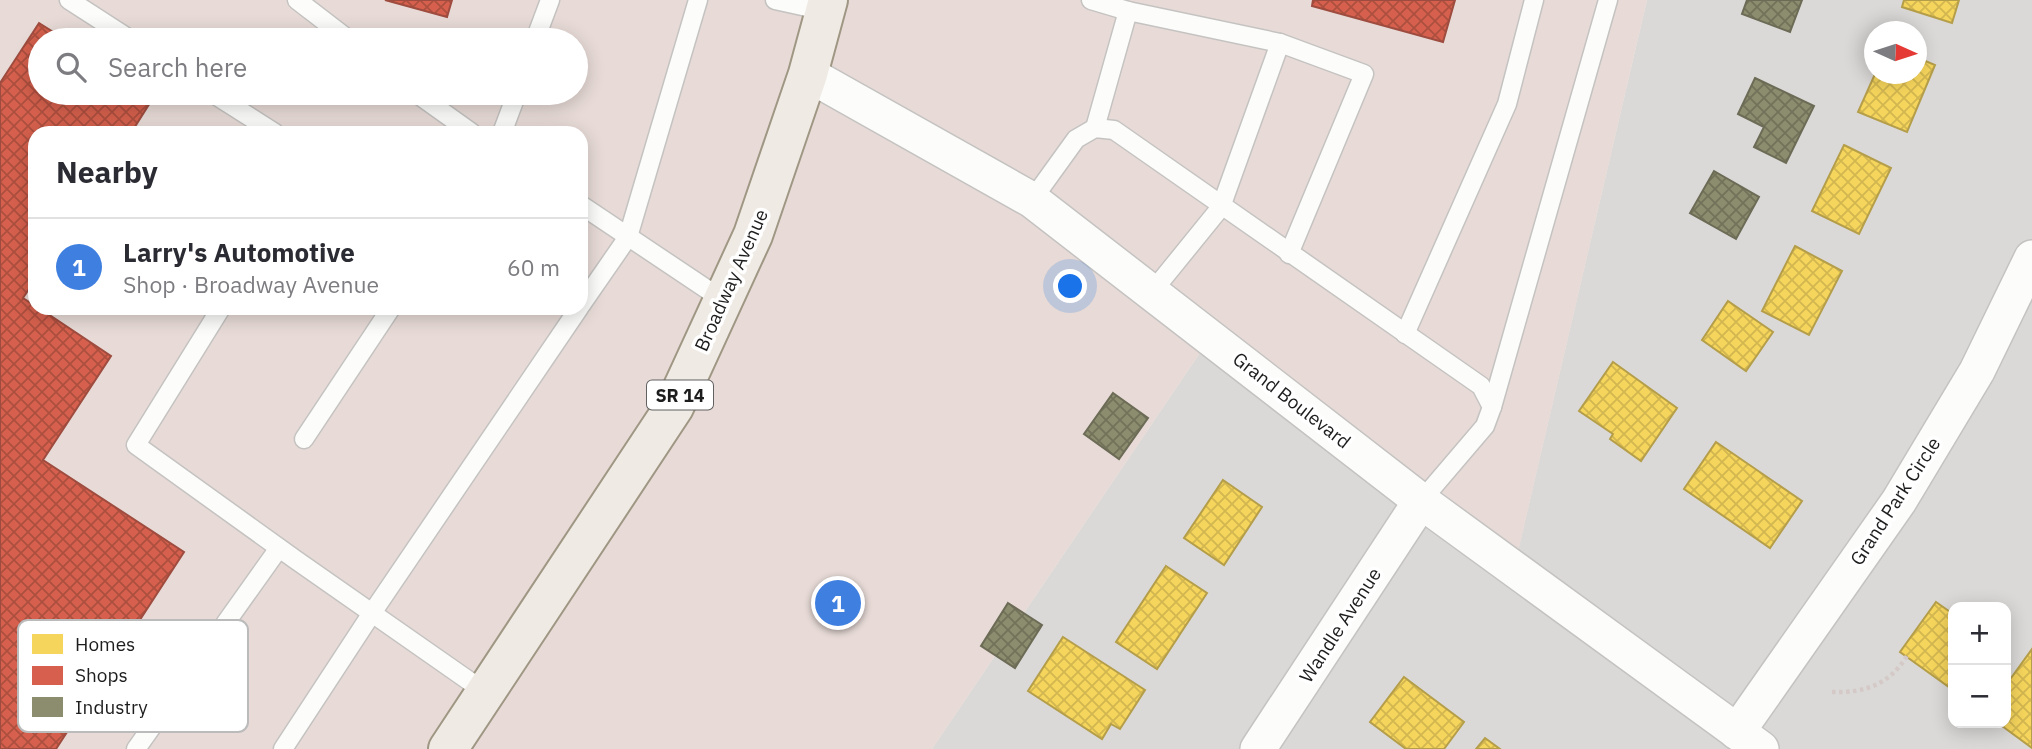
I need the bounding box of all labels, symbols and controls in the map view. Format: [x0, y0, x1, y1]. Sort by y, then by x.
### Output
north arrow [1864, 21, 1927, 84]
search box [28, 28, 588, 105]
icon: search [52, 48, 90, 86]
text: Search here [108, 50, 247, 84]
text: Nearby [56, 152, 158, 191]
street label: Broadway Avenue [689, 205, 773, 355]
text: Larry's Automotive [123, 235, 355, 269]
text: 1 [72, 252, 86, 282]
text: 60 m [507, 252, 560, 282]
text: Shop · Broadway Avenue [123, 269, 379, 299]
your location [1053, 269, 1087, 303]
street label: Grand Boulevard [1228, 347, 1356, 453]
road number: SR 14 [647, 380, 713, 410]
street label: Grand Park Circle [1845, 432, 1945, 570]
street label: Wandle Avenue [1294, 563, 1386, 687]
pin: 1 [815, 577, 861, 629]
map controls [1948, 602, 2011, 728]
button: + [1948, 602, 2011, 665]
legend [18, 620, 248, 732]
text: Homes [75, 632, 135, 656]
text: Shops [75, 663, 128, 687]
button: − [1948, 665, 2011, 728]
text: Industry [75, 695, 148, 719]

